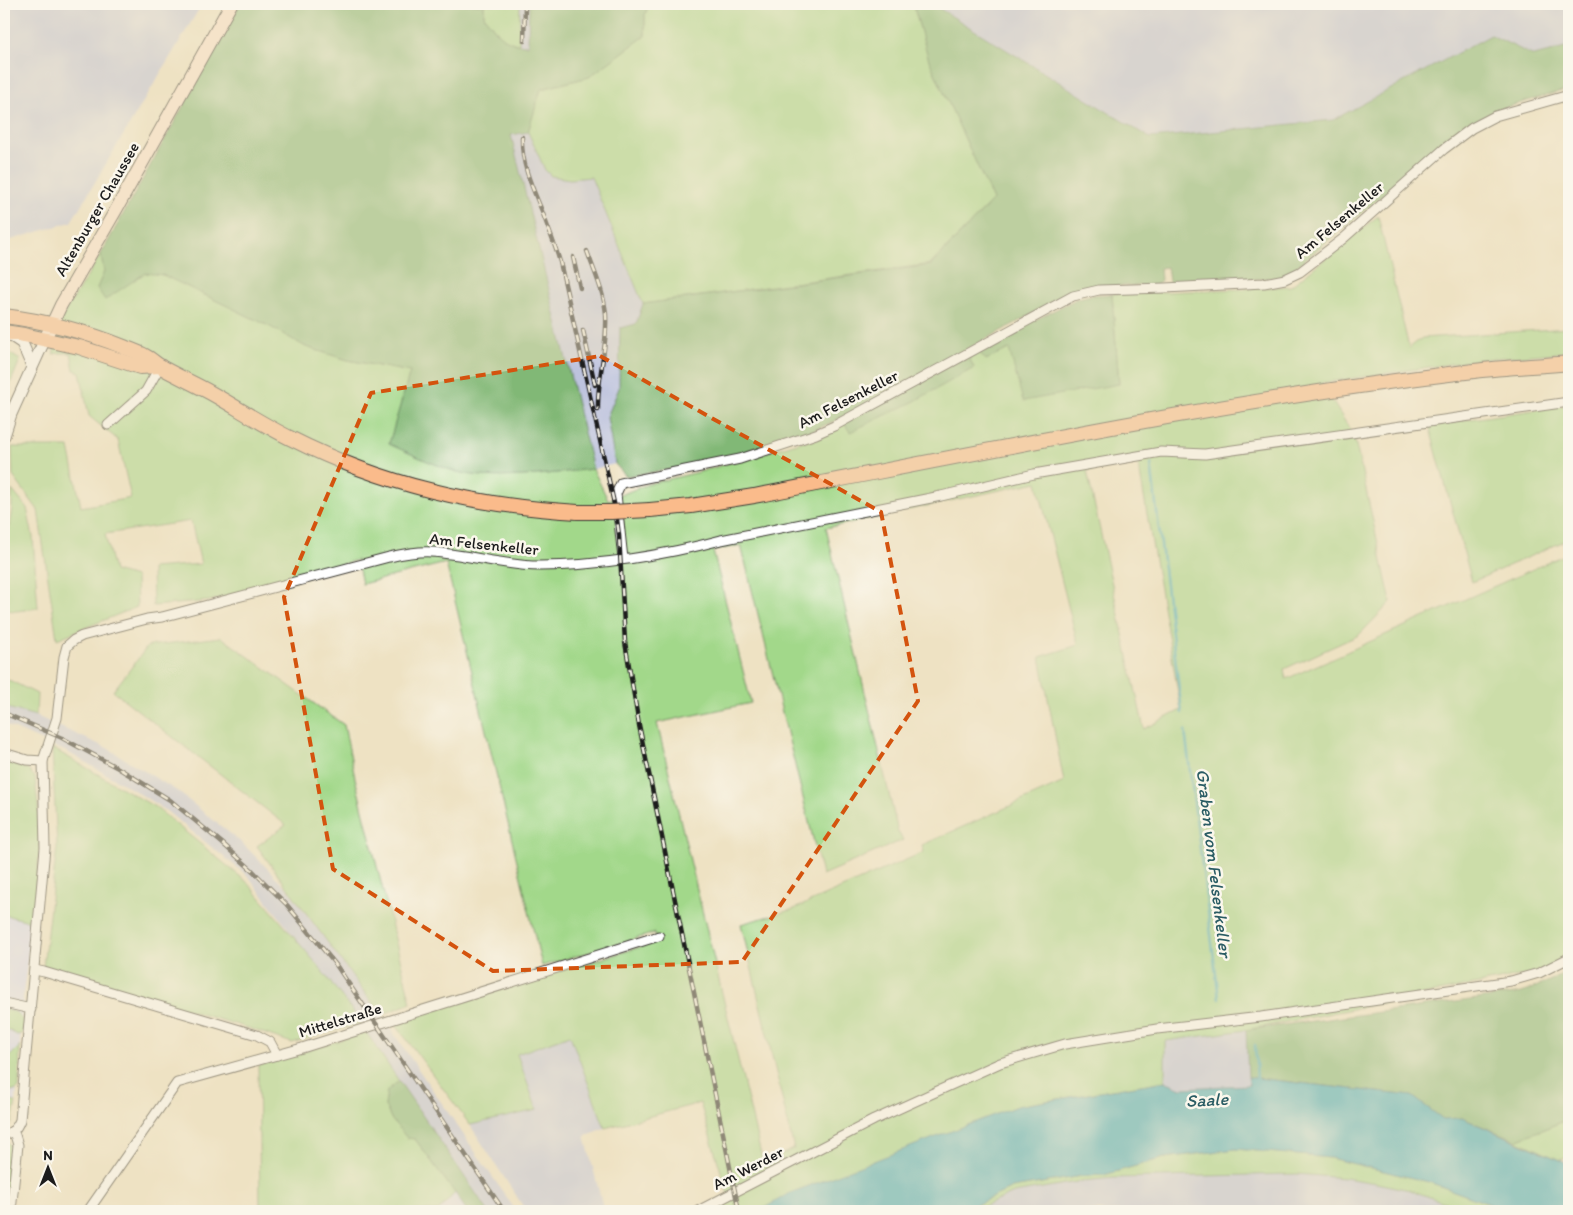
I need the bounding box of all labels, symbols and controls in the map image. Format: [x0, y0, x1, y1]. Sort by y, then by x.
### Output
street label: Altenburger Chaussee [51, 139, 143, 279]
street label: Am Felsenkeller [1291, 177, 1387, 263]
street label: Am Felsenkeller [795, 366, 901, 432]
street label: Am Felsenkeller [429, 529, 539, 559]
water label: Graben vom Felsenkeller [1192, 768, 1237, 960]
street label: Mittelstraße [296, 998, 384, 1042]
water label: Saale [1185, 1088, 1230, 1112]
north arrow [22, 1142, 72, 1192]
street label: Am Werder [709, 1142, 787, 1194]
text: N [43, 1147, 53, 1164]

